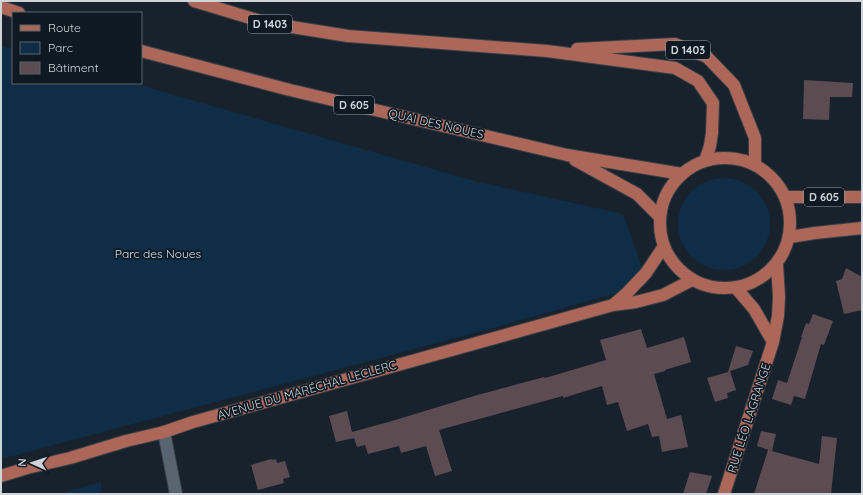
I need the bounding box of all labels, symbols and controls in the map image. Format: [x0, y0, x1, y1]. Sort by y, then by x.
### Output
legend [12, 12, 142, 84]
road number: D 1403 [248, 15, 292, 33]
text: Route [48, 20, 81, 35]
text: Parc [48, 40, 73, 55]
road number: D 1403 [666, 41, 710, 59]
text: Bâtiment [48, 60, 98, 75]
road number: D 605 [334, 96, 374, 114]
street label: QUAI DES NOUES [387, 105, 485, 142]
road number: D 605 [804, 188, 844, 206]
park label: Parc des Noues [115, 246, 202, 261]
street label: AVENUE DU MARÉCHAL LECLERC [216, 357, 398, 422]
street label: RUE LÉO LAGRANGE [724, 361, 773, 475]
north arrow [12, 443, 52, 483]
text: N [15, 458, 29, 467]

